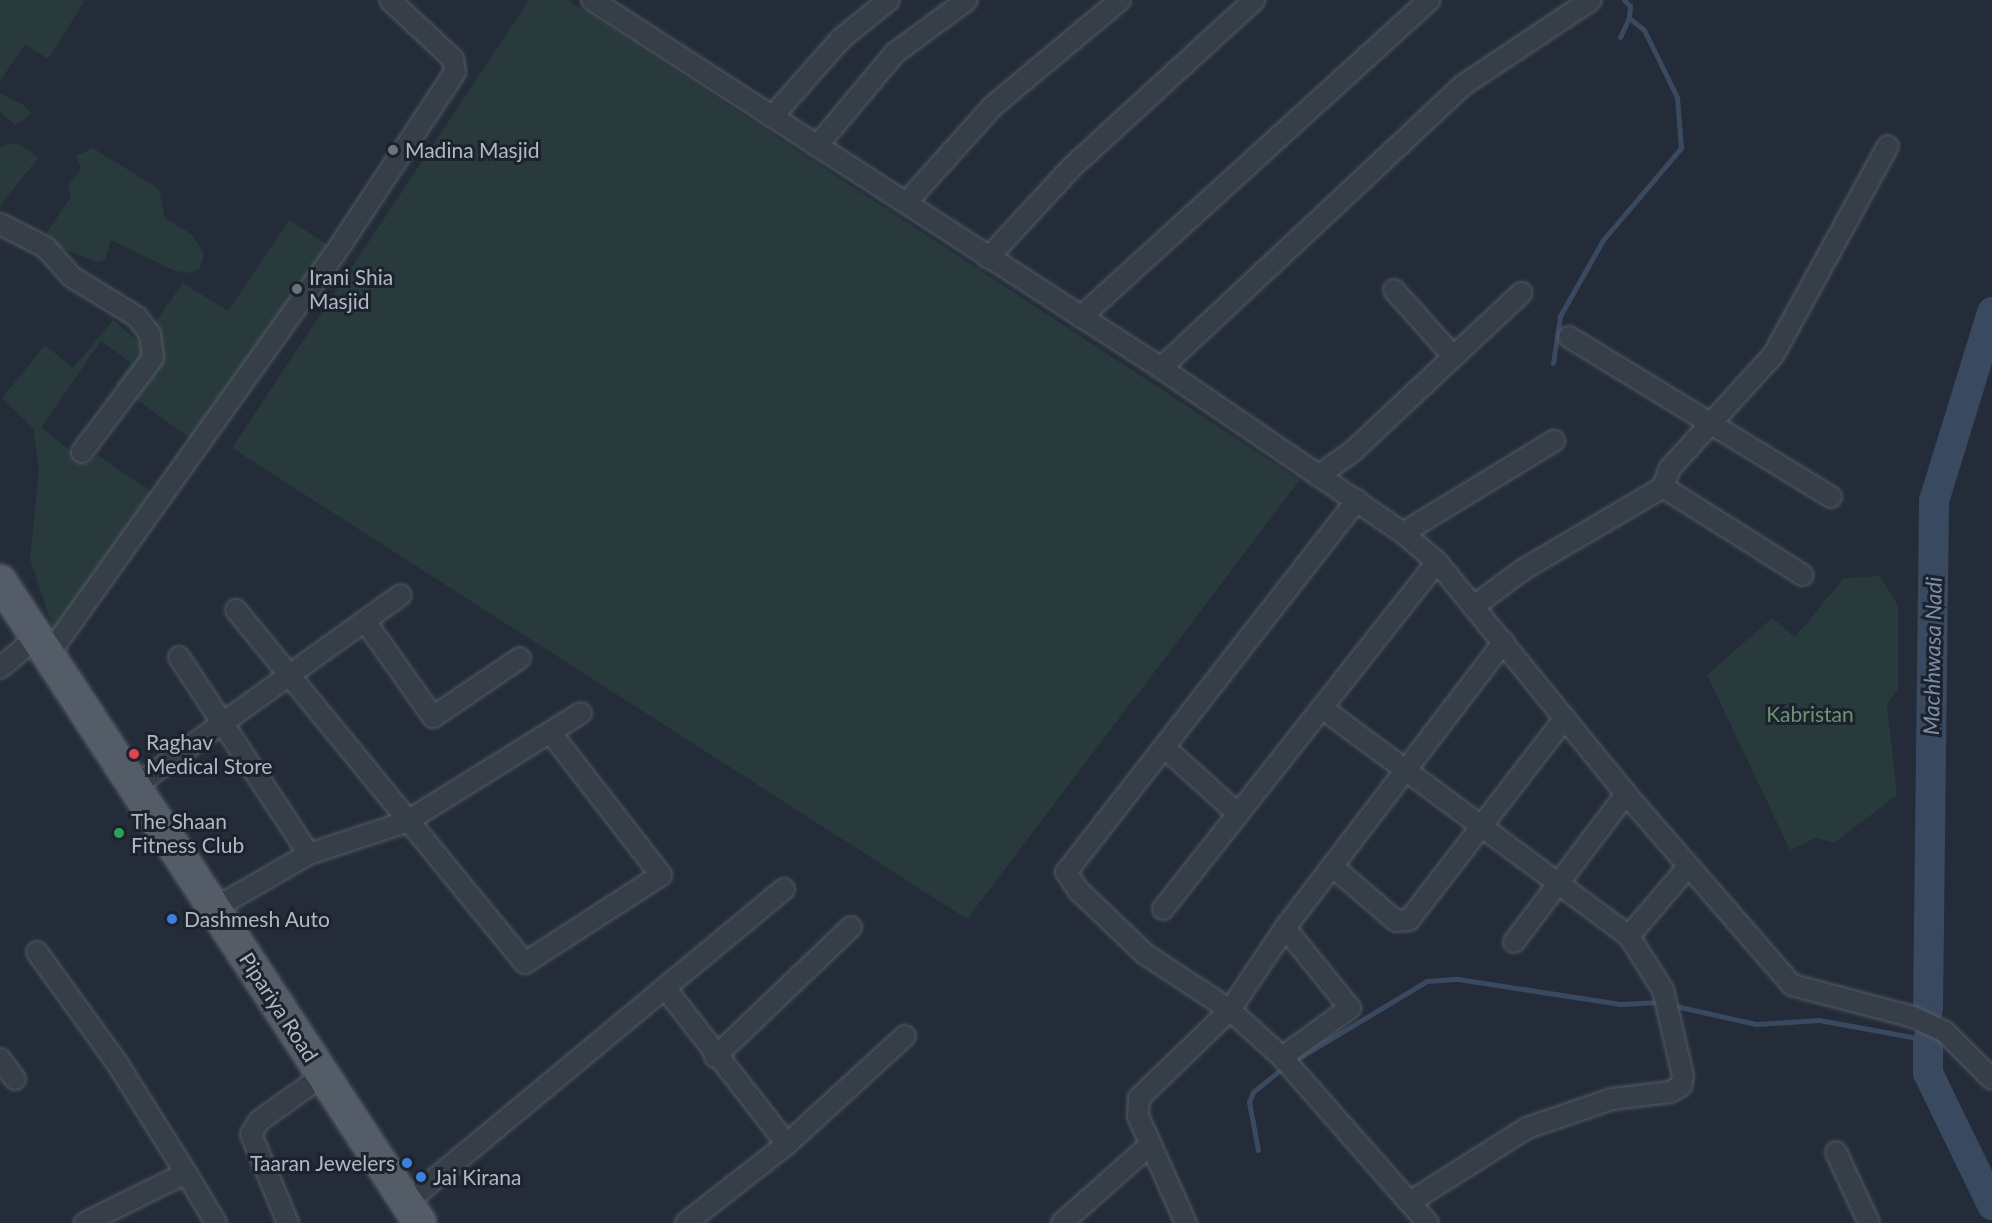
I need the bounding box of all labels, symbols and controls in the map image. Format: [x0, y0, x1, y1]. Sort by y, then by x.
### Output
place label: Madina Masjid [405, 137, 540, 163]
marker: Madina Masjid [386, 143, 400, 157]
place label: Irani Shia Masjid [309, 264, 393, 314]
marker: Irani Shia Masjid [290, 282, 304, 296]
water label: Machhwasa Nadi [1917, 577, 1947, 735]
park label: Kabristan [1766, 701, 1854, 727]
place label: Raghav Medical Store [146, 729, 272, 779]
marker: Raghav Medical Store [127, 747, 141, 761]
place label: The Shaan Fitness Club [131, 808, 244, 858]
marker: The Shaan Fitness Club [112, 826, 126, 840]
place label: Dashmesh Auto [184, 906, 331, 932]
marker: Dashmesh Auto [165, 912, 179, 926]
street label: Pipariya Road [234, 948, 324, 1066]
place label: Taaran Jewelers [249, 1150, 395, 1176]
marker: Taaran Jewelers [400, 1156, 414, 1170]
place label: Jai Kirana [433, 1164, 521, 1190]
marker: Jai Kirana [414, 1170, 428, 1184]

